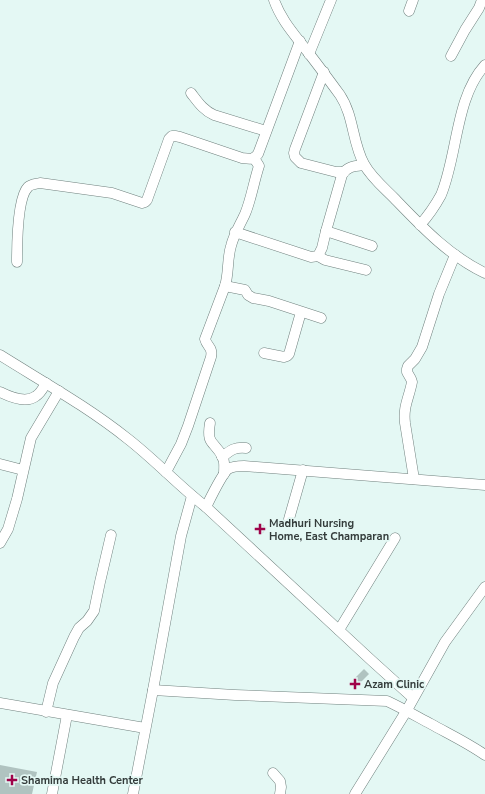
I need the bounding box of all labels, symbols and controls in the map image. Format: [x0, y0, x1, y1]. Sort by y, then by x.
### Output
place label: Madhuri Nursing Home, East Champaran [269, 516, 389, 544]
marker: Madhuri Nursing Home, East Champaran [254, 523, 266, 535]
place label: Azam Clinic [364, 677, 425, 692]
marker: Azam Clinic [349, 678, 361, 690]
place label: Shamima Health Center [21, 773, 144, 788]
marker: Shamima Health Center [6, 774, 18, 786]

